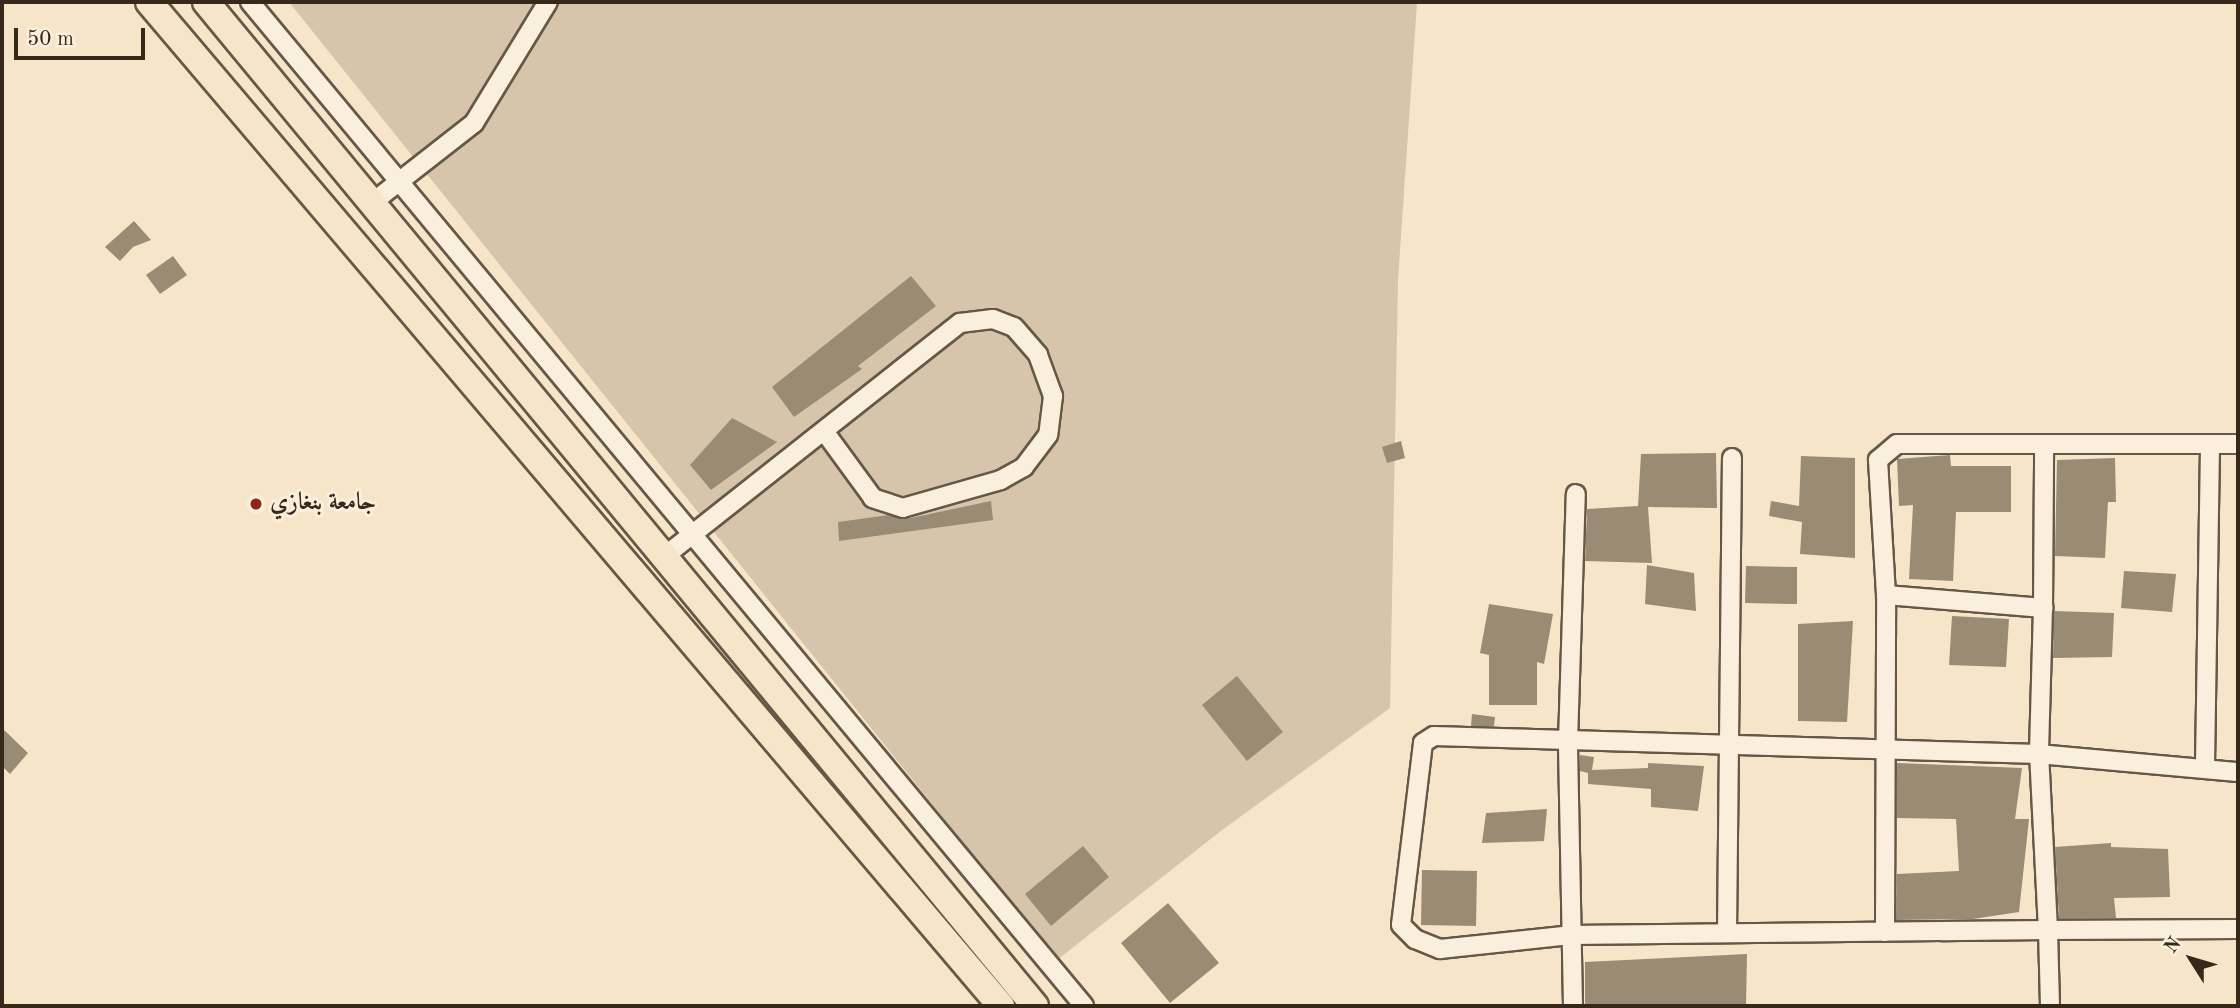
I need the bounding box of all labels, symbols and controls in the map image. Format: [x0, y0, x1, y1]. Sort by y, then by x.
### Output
scale bar [18, 14, 149, 58]
text: 50 m [27, 29, 74, 50]
place label: جامعة بنغازي [270, 490, 376, 518]
marker: جامعة بنغازي [248, 496, 264, 512]
north arrow [2156, 924, 2226, 994]
text: N [2162, 935, 2186, 958]

